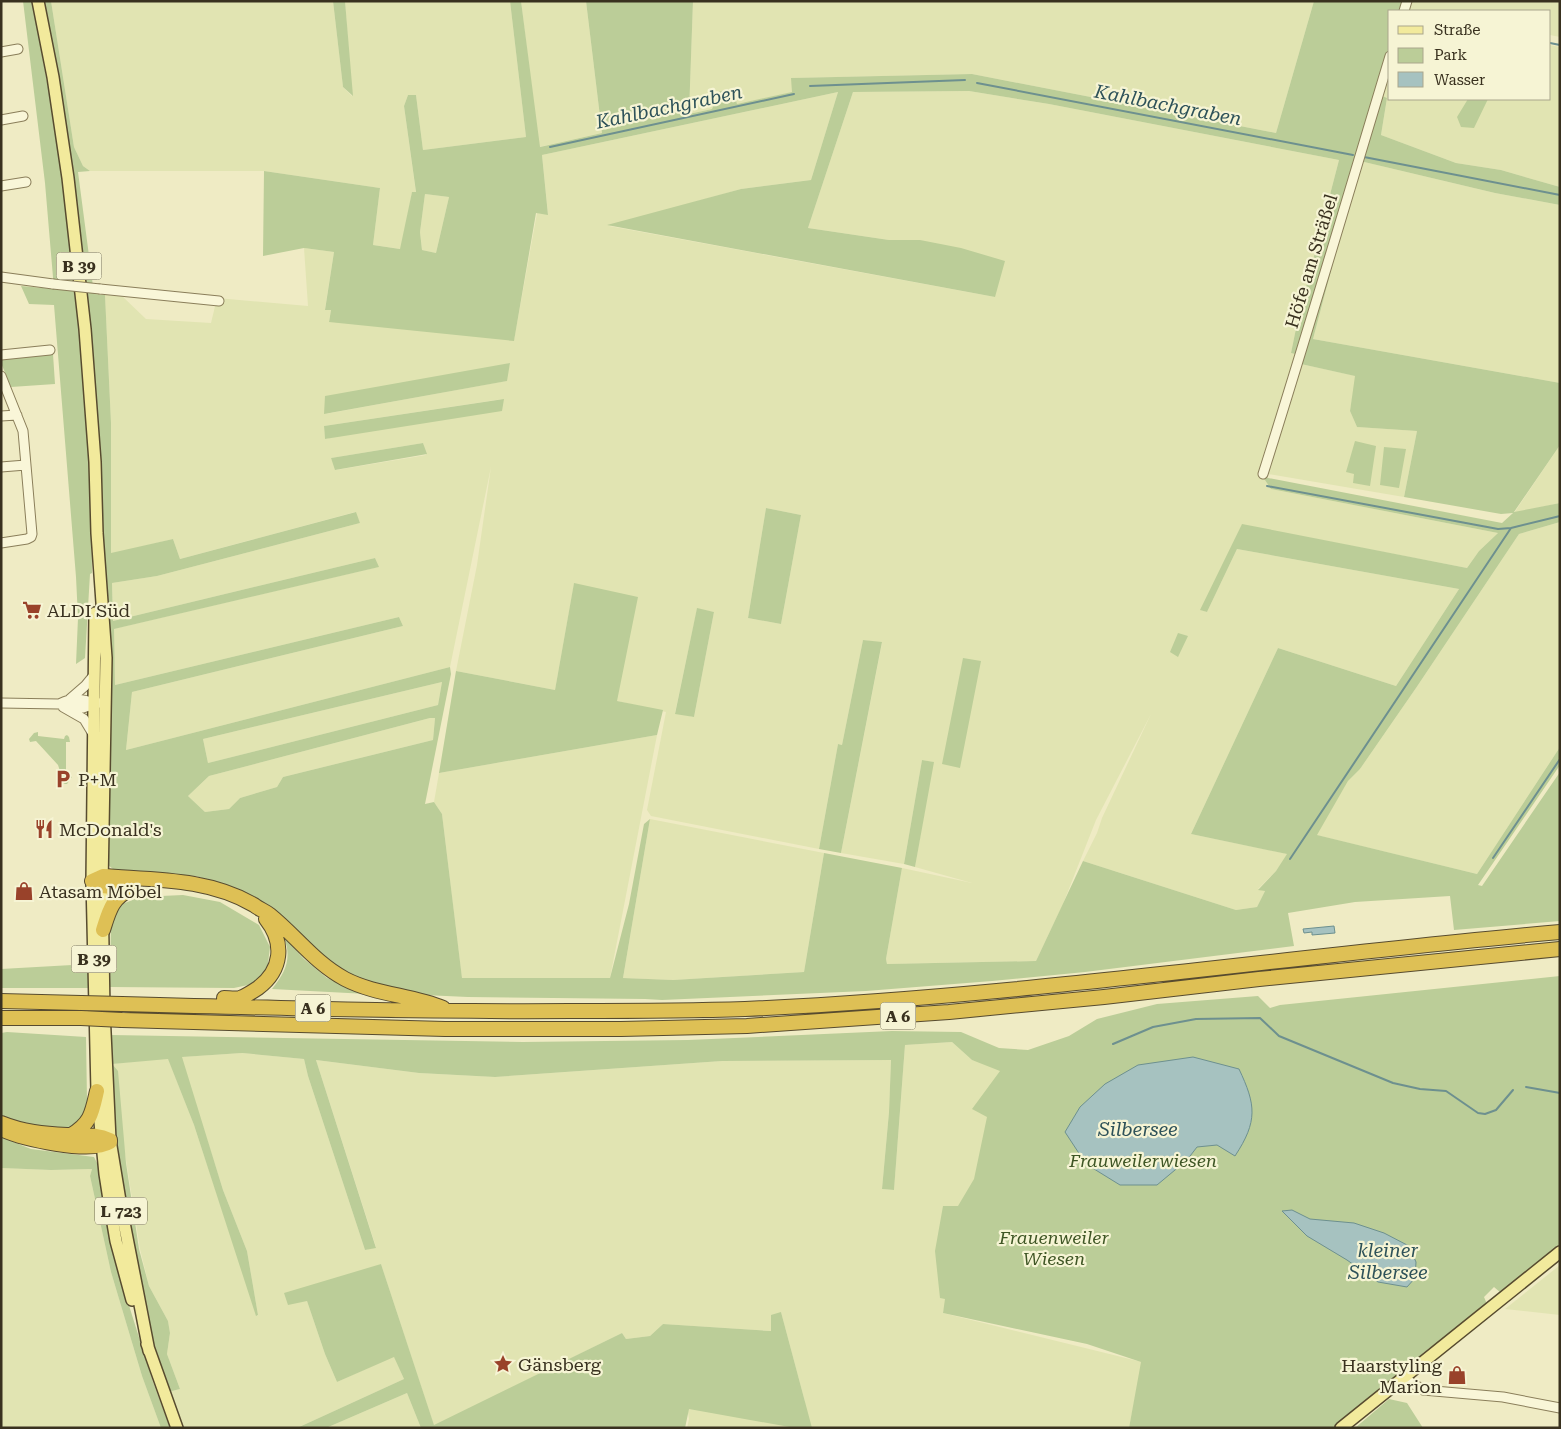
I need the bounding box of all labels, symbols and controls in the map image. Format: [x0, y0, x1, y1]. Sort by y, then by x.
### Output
legend [1388, 10, 1551, 100]
text: Straße [1434, 21, 1481, 39]
text: Park [1434, 46, 1468, 64]
text: Wasser [1434, 71, 1485, 89]
water label: Kahlbachgraben [1092, 79, 1244, 131]
water label: Kahlbachgraben [593, 80, 745, 134]
street label: Höfe am Sträßel [1281, 191, 1342, 331]
road number: B 39 [56, 252, 102, 280]
supermarket icon: ALDI Süd [21, 599, 43, 621]
place label: ALDI Süd [47, 600, 130, 621]
parking icon: P+M [52, 768, 74, 790]
place label: P+M [78, 769, 117, 790]
restaurant icon: McDonald's [33, 818, 55, 840]
place label: McDonald's [59, 819, 162, 840]
shop icon: Atasam Möbel [13, 880, 35, 902]
place label: Atasam Möbel [39, 881, 162, 902]
road number: B 39 [72, 946, 116, 972]
road number: A 6 [296, 994, 330, 1021]
road number: A 6 [880, 1002, 916, 1030]
water label: Silbersee [1097, 1118, 1178, 1141]
park label: Frauweilerwiesen [1068, 1150, 1217, 1171]
road number: L 723 [95, 1198, 147, 1224]
park label: Frauenweiler Wiesen [998, 1227, 1109, 1269]
water label: kleiner Silbersee [1347, 1239, 1428, 1284]
place icon: Gänsberg [492, 1353, 514, 1375]
place label: Gänsberg [518, 1354, 602, 1375]
place label: Haarstyling Marion [1341, 1355, 1443, 1397]
shop icon: Haarstyling Marion [1446, 1364, 1468, 1386]

